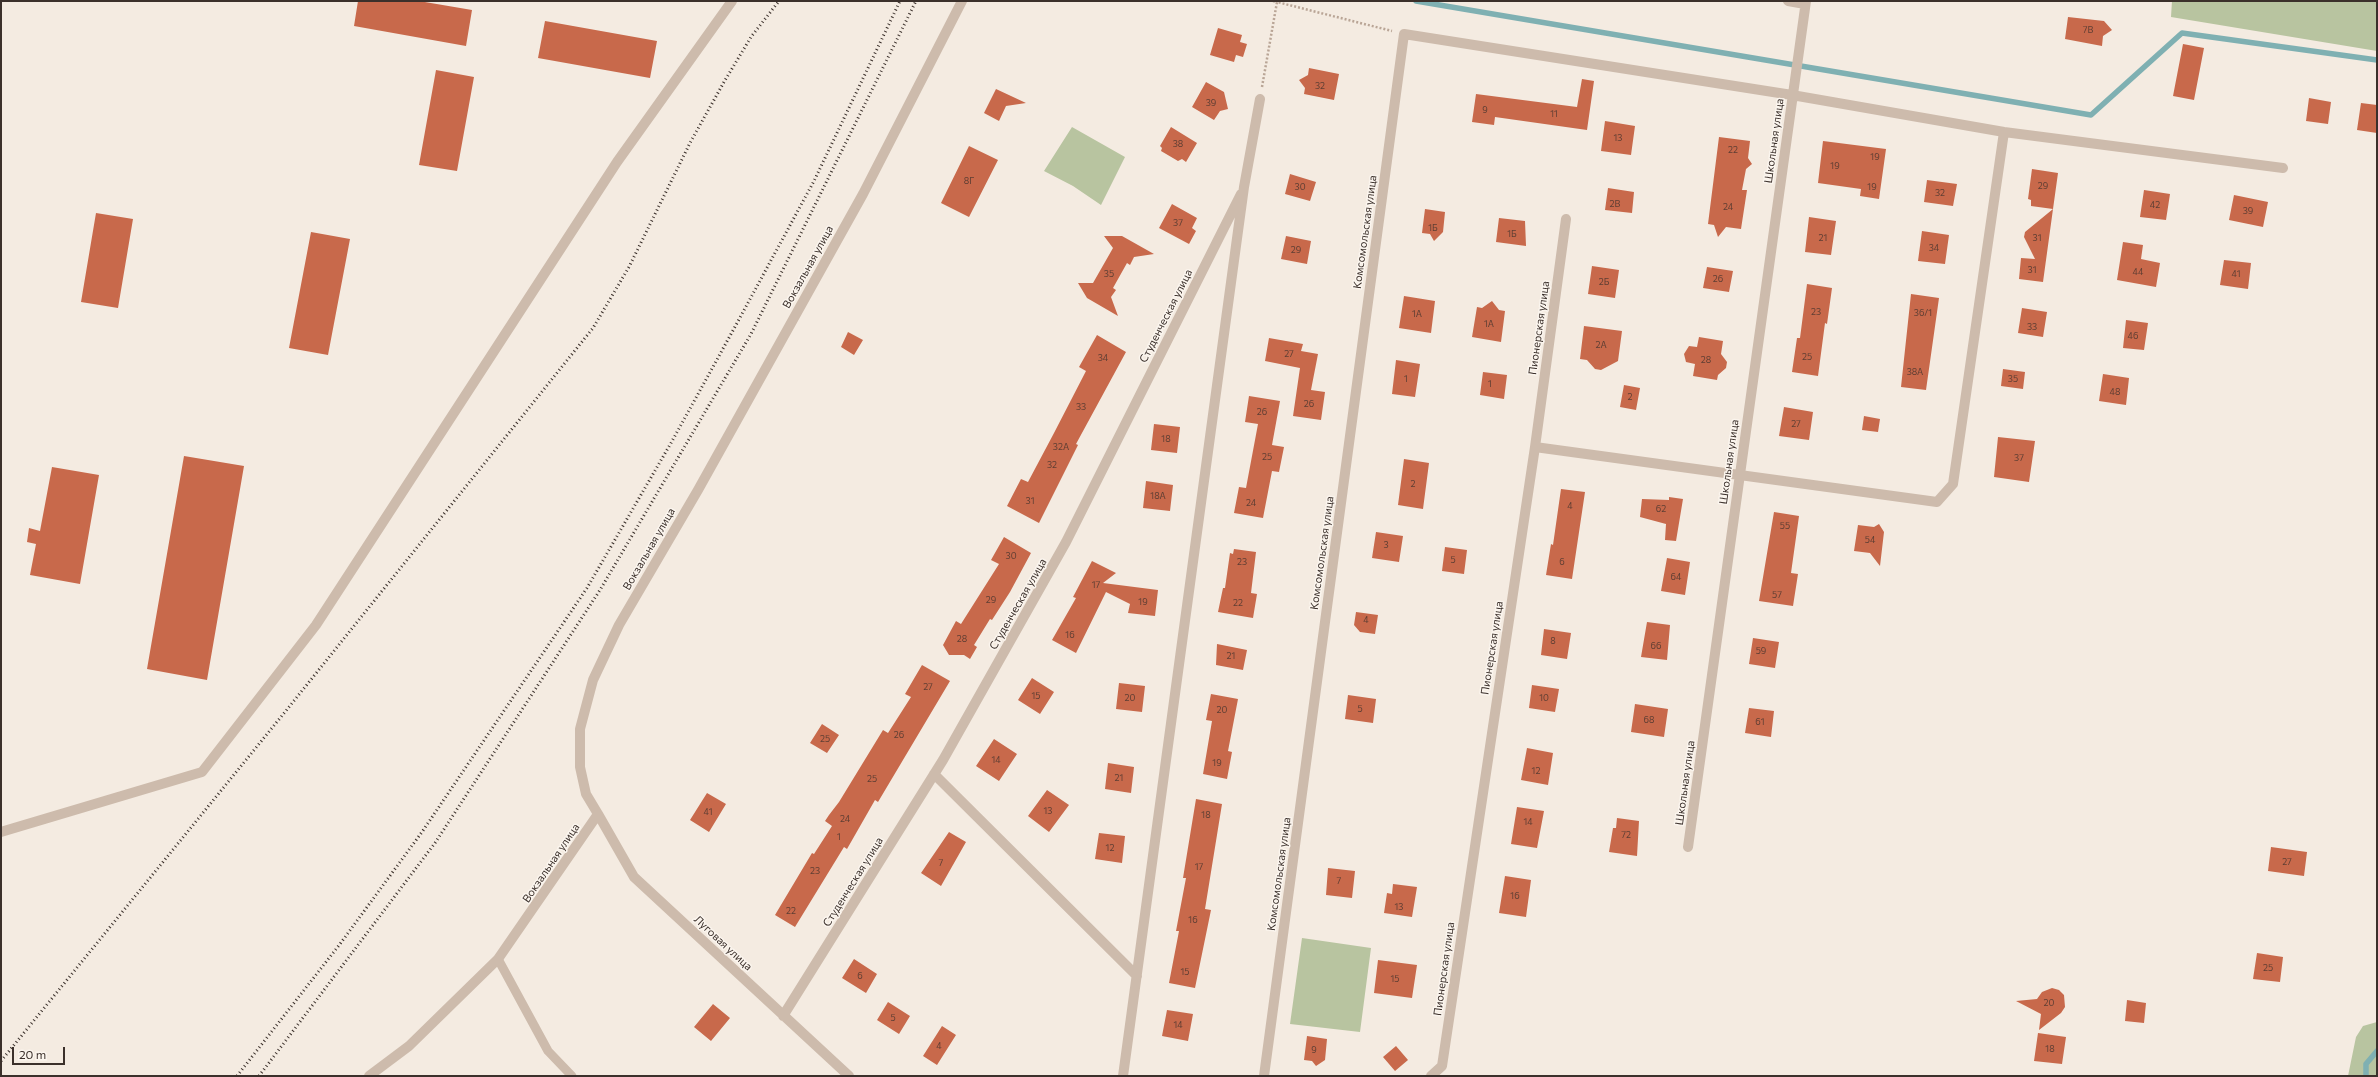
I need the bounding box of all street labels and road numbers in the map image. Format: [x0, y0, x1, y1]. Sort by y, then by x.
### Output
street label: Школьная улица [1762, 98, 1786, 184]
street label: Комсомольская улица [1350, 174, 1380, 290]
street label: Вокзальная улица [780, 223, 836, 311]
street label: Студенческая улица [1137, 267, 1195, 365]
street label: Пионерская улица [1526, 280, 1552, 376]
street label: Школьная улица [1717, 419, 1741, 505]
street label: Комсомольская улица [1307, 495, 1337, 611]
street label: Вокзальная улица [620, 506, 678, 592]
street label: Студенческая улица [987, 556, 1049, 652]
street label: Пионерская улица [1478, 600, 1506, 696]
street label: Школьная улица [1673, 740, 1697, 826]
street label: Комсомольская улица [1264, 816, 1294, 932]
street label: Вокзальная улица [520, 821, 582, 905]
street label: Студенческая улица [820, 835, 886, 929]
street label: Луговая улица [691, 913, 755, 973]
street label: Пионерская улица [1431, 921, 1457, 1017]

